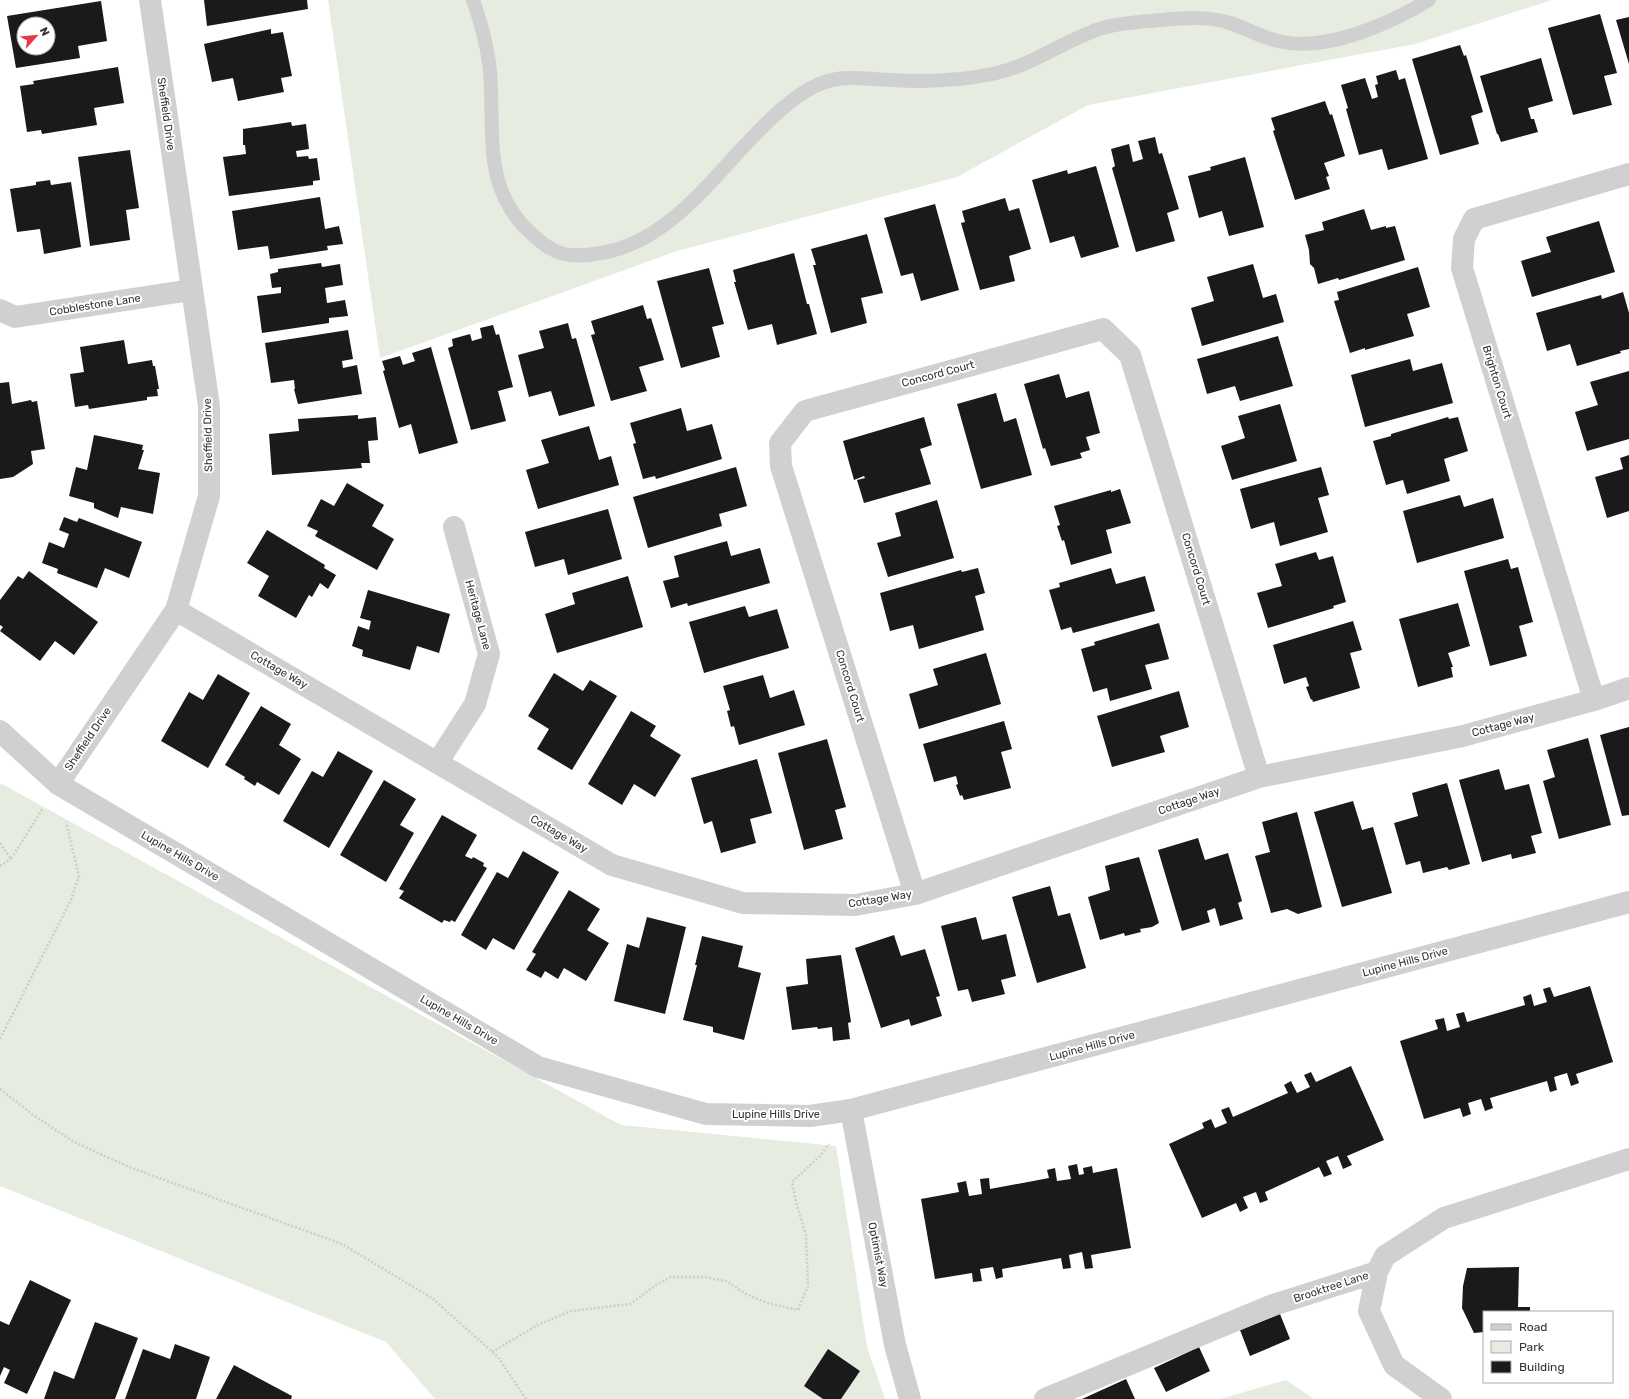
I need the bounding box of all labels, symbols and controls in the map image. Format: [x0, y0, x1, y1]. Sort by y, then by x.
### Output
north arrow [16, 16, 56, 56]
text: N [37, 25, 52, 38]
street label: Sheffield Drive [154, 77, 178, 151]
street label: Cobblestone Lane [48, 291, 142, 319]
street label: Brighton Court [1480, 344, 1515, 421]
street label: Concord Court [900, 358, 976, 390]
street label: Sheffield Drive [201, 398, 215, 472]
street label: Concord Court [1179, 531, 1213, 607]
street label: Heritage Lane [462, 579, 494, 651]
street label: Cottage Way [248, 648, 310, 692]
street label: Concord Court [833, 648, 867, 724]
street label: Sheffield Drive [62, 705, 114, 773]
street label: Cottage Way [1470, 710, 1536, 740]
street label: Cottage Way [1157, 784, 1221, 818]
street label: Cottage Way [528, 812, 590, 856]
street label: Lupine Hills Drive [139, 828, 221, 884]
street label: Cottage Way [847, 888, 913, 910]
street label: Lupine Hills Drive [1361, 944, 1449, 980]
street label: Lupine Hills Drive [418, 992, 500, 1048]
street label: Lupine Hills Drive [1048, 1028, 1136, 1064]
street label: Lupine Hills Drive [732, 1108, 820, 1121]
street label: Optimist Way [865, 1221, 891, 1289]
street label: Brooktree Lane [1292, 1269, 1370, 1305]
legend [1483, 1311, 1613, 1383]
text: Road [1519, 1320, 1547, 1334]
text: Park [1519, 1340, 1545, 1354]
text: Building [1519, 1360, 1565, 1374]

